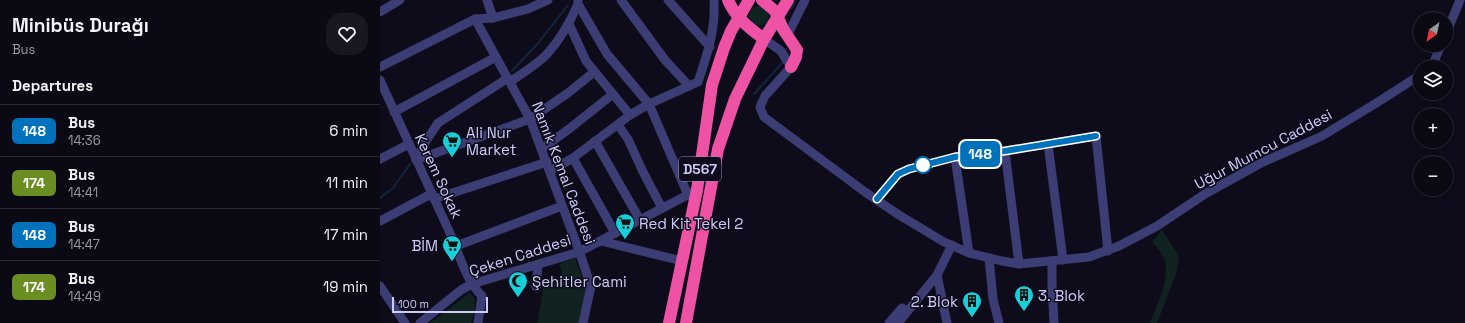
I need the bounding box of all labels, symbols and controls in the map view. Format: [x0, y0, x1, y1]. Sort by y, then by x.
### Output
north arrow [1413, 12, 1453, 52]
map controls [1413, 12, 1453, 196]
text: Minibüs Durağı [12, 13, 149, 38]
button: heart [326, 13, 368, 55]
text: Bus [12, 41, 35, 58]
button: layers [1413, 60, 1453, 100]
text: Departures [12, 76, 93, 95]
street label: Namık Kemal Caddesi [528, 99, 600, 247]
street label: Uğur Mumcu Caddesi [1191, 105, 1335, 193]
button: + [1413, 108, 1453, 148]
text: Bus [68, 113, 95, 132]
text: 6 min [329, 121, 368, 140]
text: 148 [22, 122, 46, 140]
place label: Ali Nur Market [466, 123, 517, 159]
street label: Kerem Sokak [411, 130, 467, 222]
supermarket icon: Ali Nur Market [441, 130, 463, 158]
text: 14:36 [68, 132, 101, 149]
line badge: 148 [957, 141, 1003, 167]
text: 148 [968, 145, 992, 163]
unlabelled marker [914, 156, 932, 174]
button: − [1413, 156, 1453, 196]
road number: D567 [679, 157, 721, 181]
text: Bus [68, 165, 95, 184]
text: 11 min [326, 173, 368, 192]
text: 174 [23, 174, 45, 192]
text: 14:41 [68, 184, 98, 201]
supermarket icon: Red Kit Tekel 2 [614, 212, 636, 240]
place label: Red Kit Tekel 2 [639, 214, 743, 233]
text: Bus [68, 217, 95, 236]
text: 17 min [324, 225, 368, 244]
text: 148 [22, 226, 46, 244]
street label: Çeken Caddesi [467, 230, 573, 280]
supermarket icon: BİM [441, 234, 463, 262]
text: 14:47 [68, 236, 100, 253]
place label: BİM [411, 236, 438, 255]
text: Bus [68, 269, 95, 288]
mosque icon: Şehitler Cami [507, 270, 529, 298]
place label: Şehitler Cami [532, 272, 627, 291]
text: 19 min [323, 277, 368, 296]
text: 174 [23, 278, 45, 296]
building icon: 3. Blok [1013, 284, 1035, 312]
place label: 3. Blok [1038, 286, 1085, 305]
text: 14:49 [68, 288, 101, 305]
building icon: 2. Blok [961, 290, 983, 318]
place label: 2. Blok [911, 292, 958, 311]
scale bar [392, 295, 488, 314]
text: 100 m [398, 297, 429, 311]

